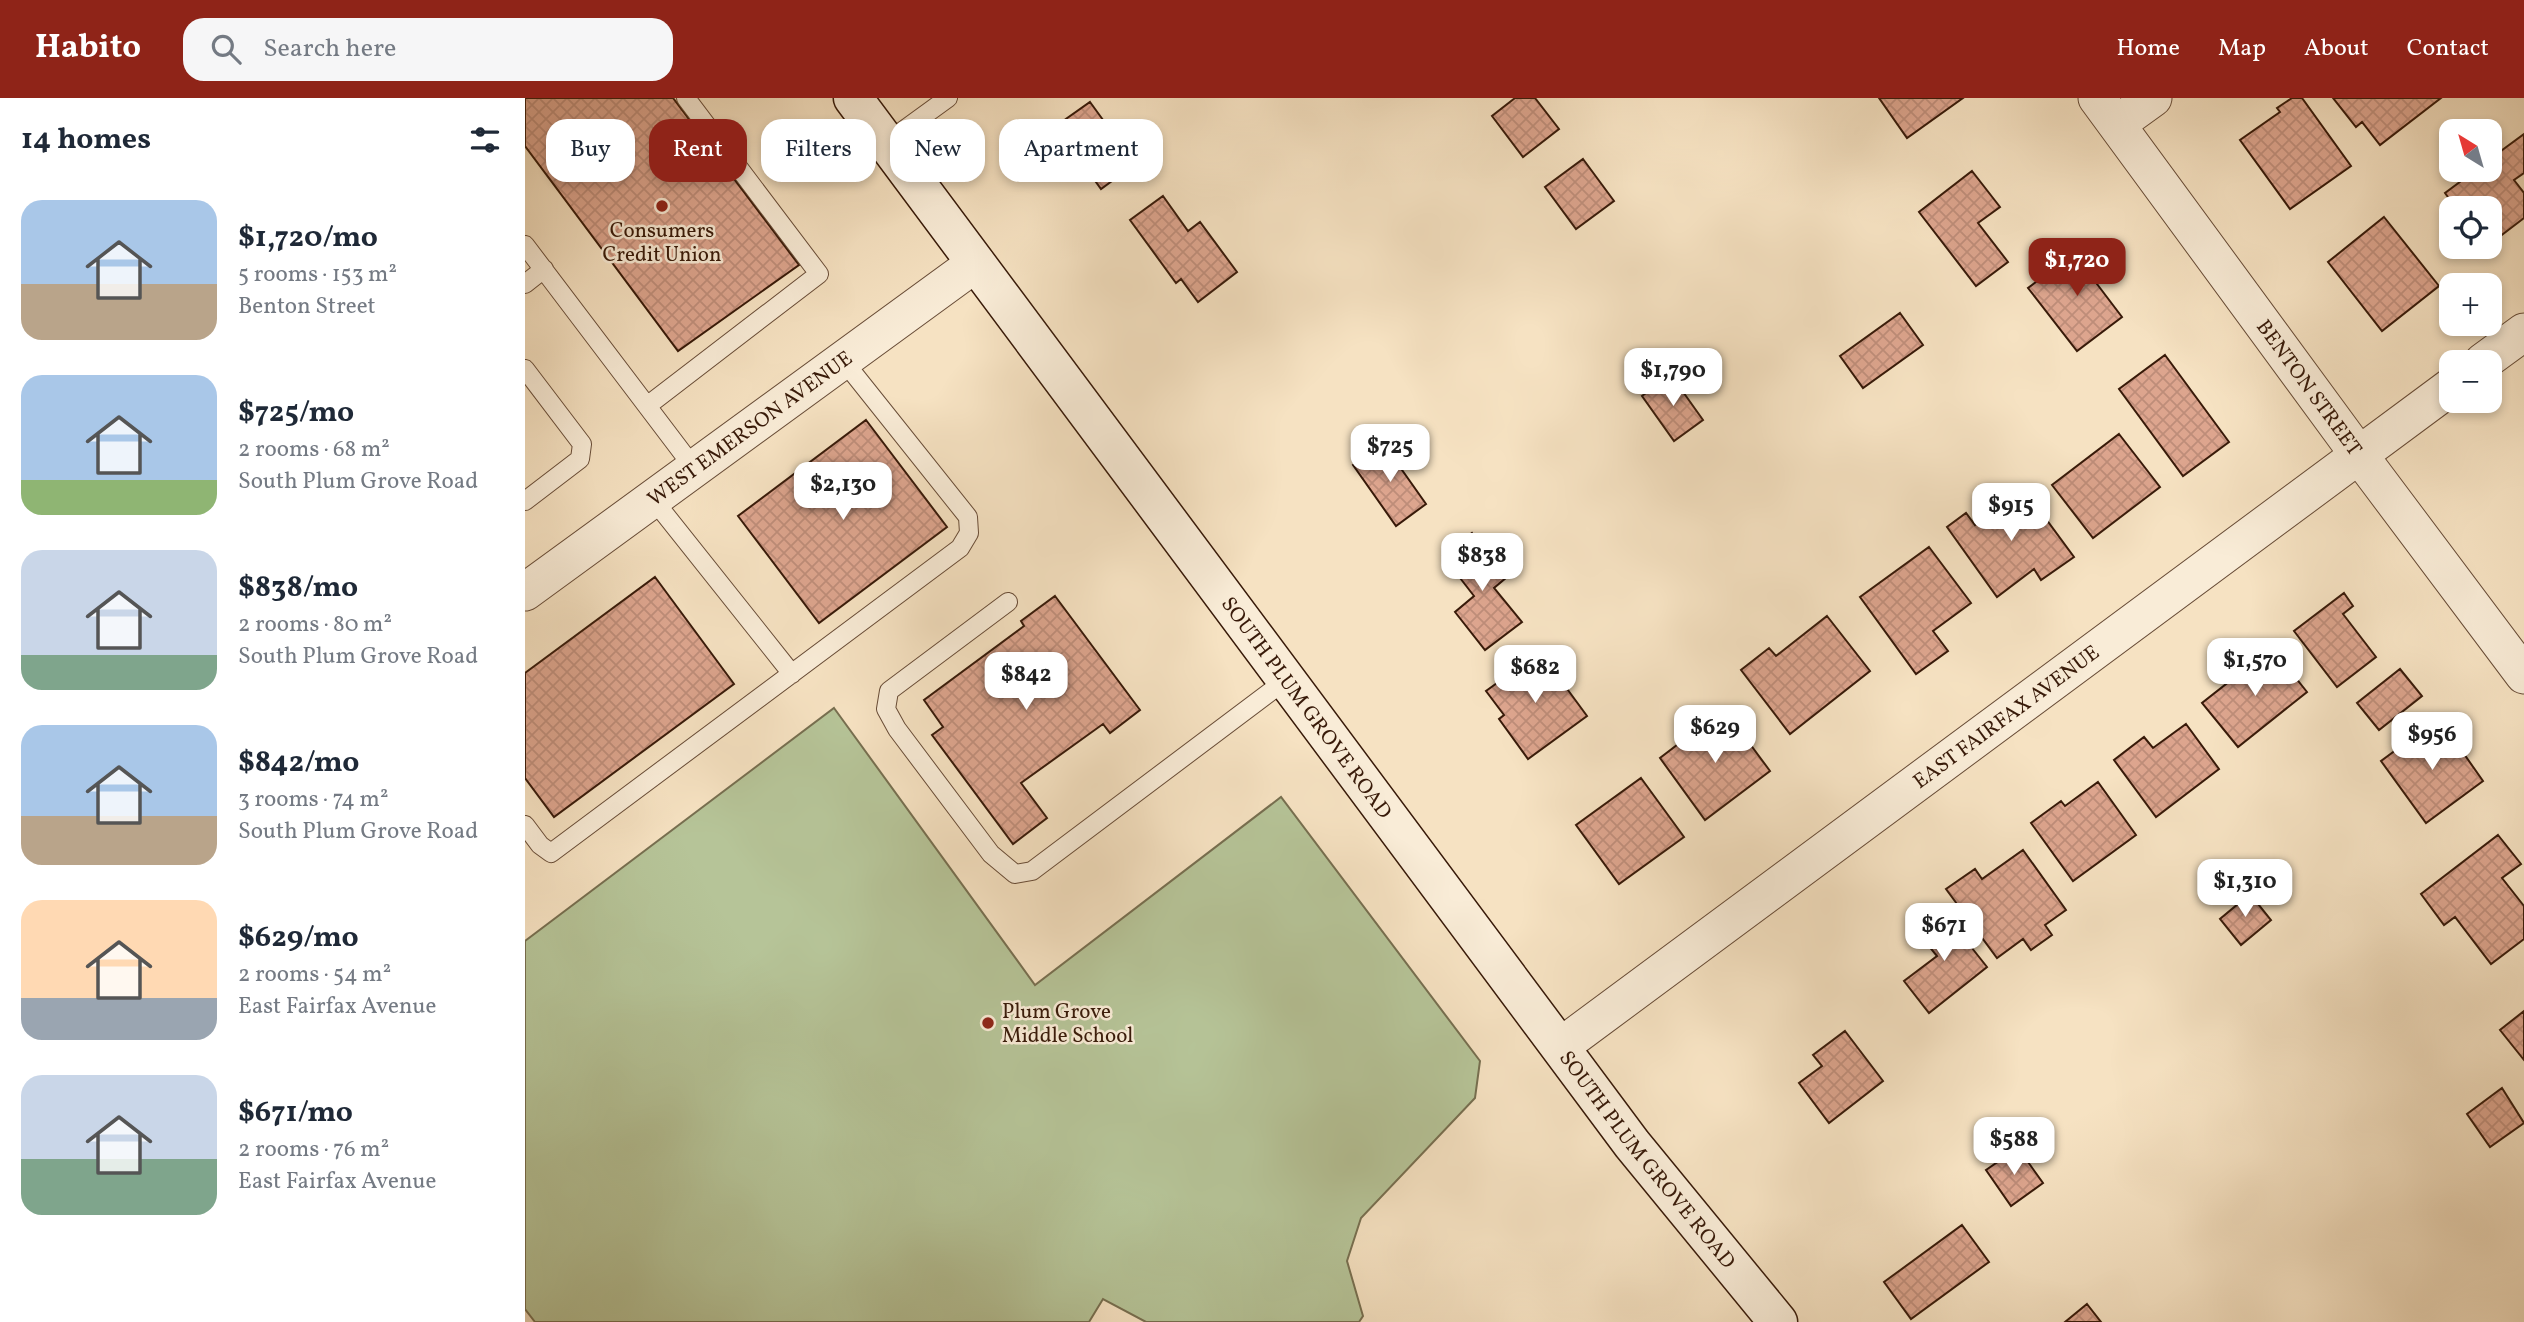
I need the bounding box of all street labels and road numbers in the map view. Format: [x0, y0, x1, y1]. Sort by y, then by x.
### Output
street label: BENTON STREET [2248, 314, 2368, 462]
street label: WEST EMERSON AVENUE [642, 345, 859, 514]
street label: SOUTH PLUM GROVE ROAD [1213, 591, 1398, 825]
street label: EAST FAIRFAX AVENUE [1908, 639, 2106, 797]
street label: SOUTH PLUM GROVE ROAD [1551, 1045, 1742, 1275]

